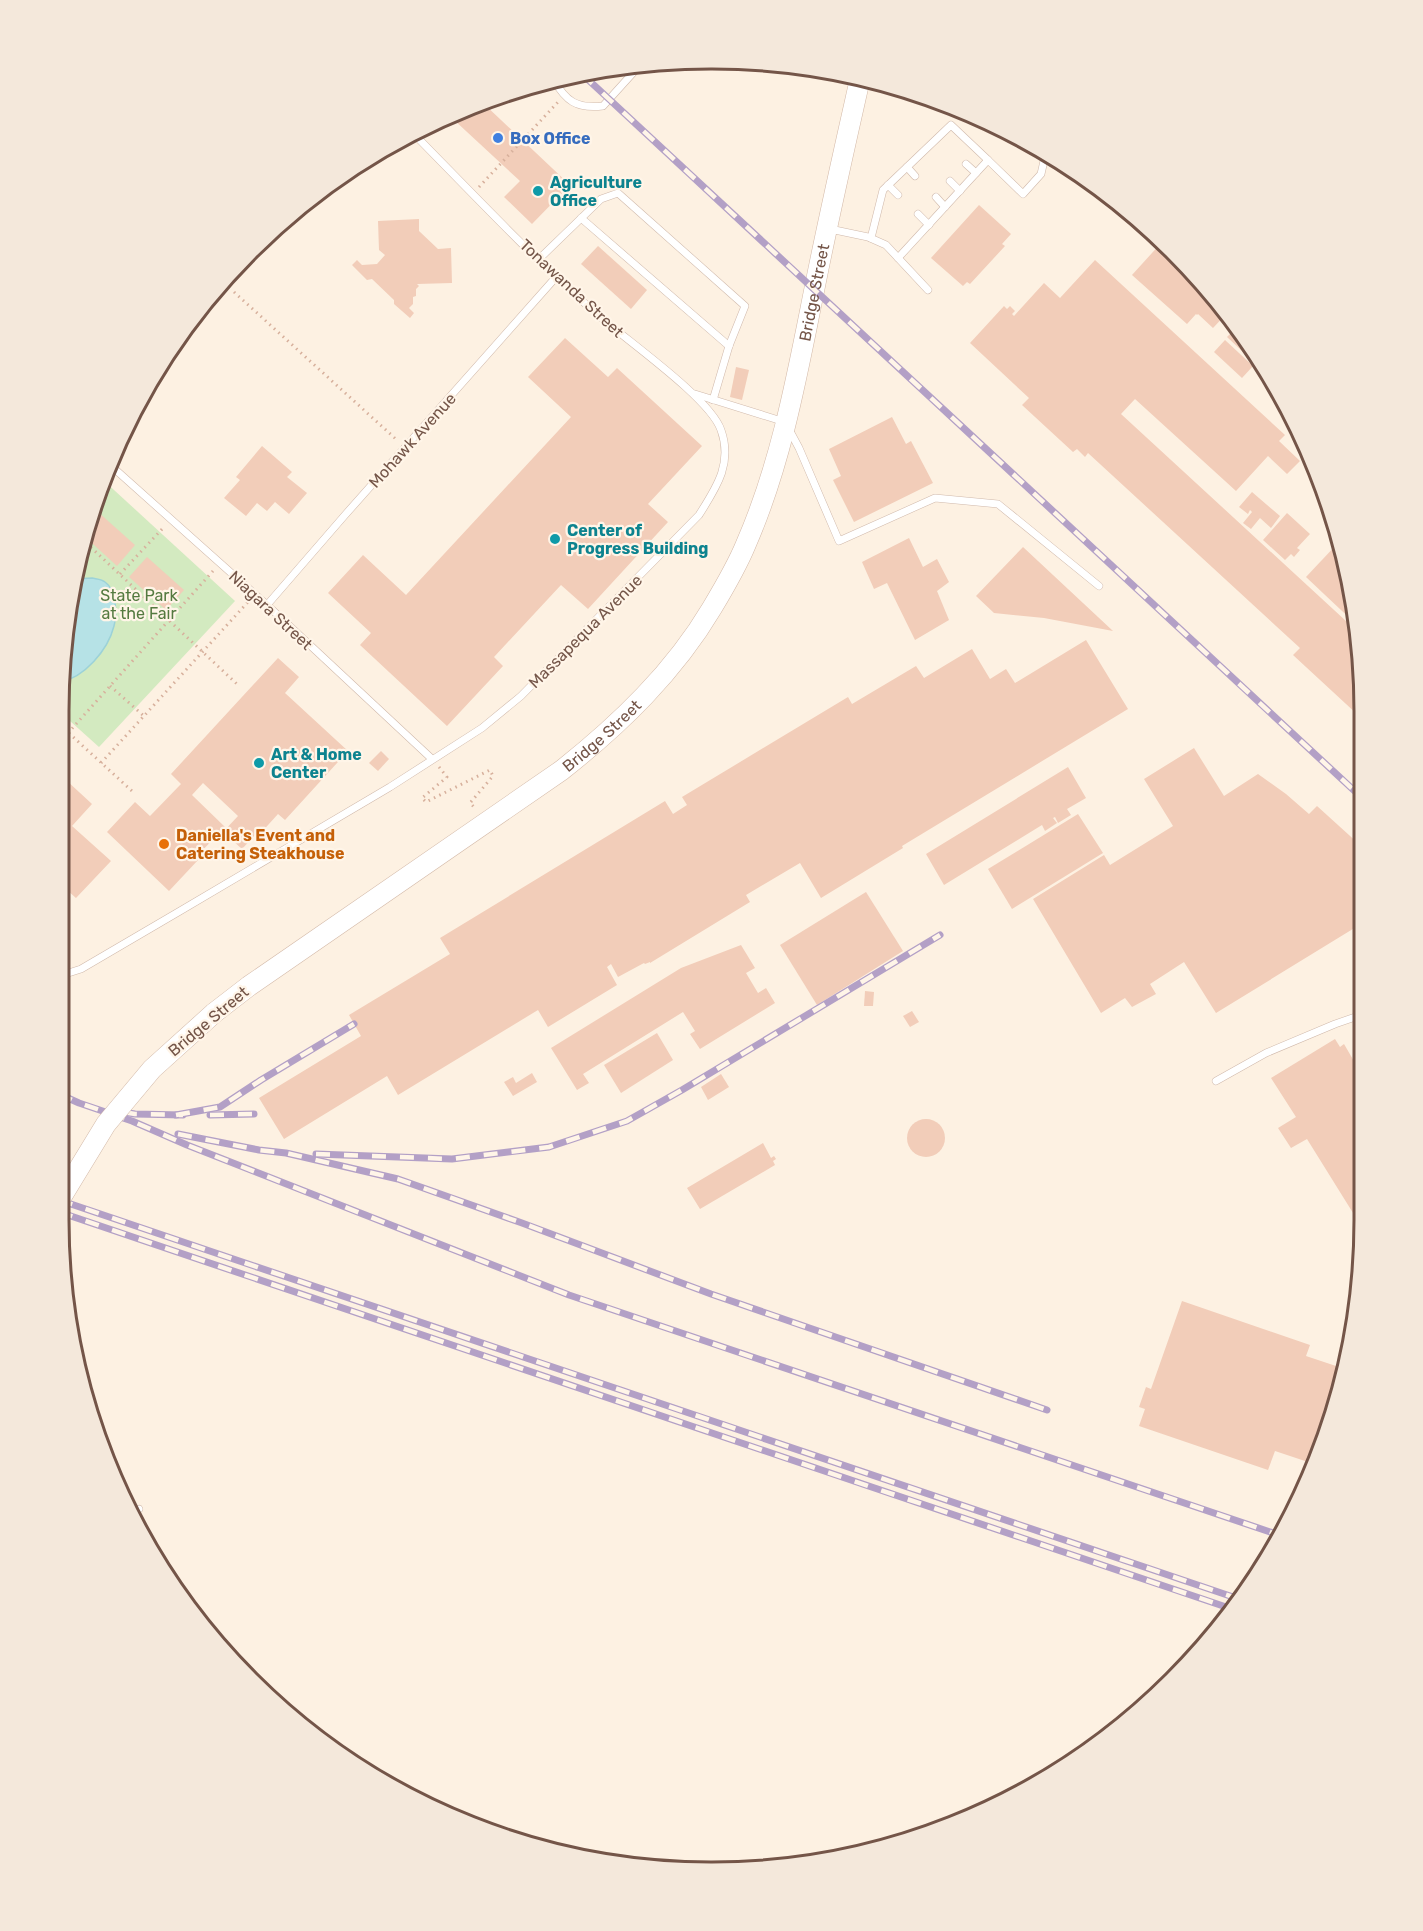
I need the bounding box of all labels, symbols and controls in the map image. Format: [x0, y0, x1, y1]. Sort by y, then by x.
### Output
place label: Box Office [510, 129, 591, 148]
marker: Box Office [491, 131, 505, 145]
place label: Agriculture Office [550, 173, 642, 210]
marker: Agriculture Office [531, 184, 545, 198]
street label: Tonawanda Street [516, 235, 628, 341]
street label: Bridge Street [795, 242, 833, 343]
street label: Mohawk Avenue [365, 389, 460, 492]
place label: Center of Progress Building [567, 521, 709, 558]
marker: Center of Progress Building [548, 532, 562, 546]
street label: Niagara Street [225, 567, 316, 654]
street label: Massapequa Avenue [525, 571, 646, 692]
park label: State Park at the Fair [100, 586, 178, 623]
street label: Bridge Street [559, 696, 645, 776]
place label: Art & Home Center [271, 745, 362, 782]
marker: Art & Home Center [252, 756, 266, 770]
place label: Daniella's Event and Catering Steakhouse [176, 826, 344, 863]
marker: Daniella's Event and Catering Steakhouse [157, 837, 171, 851]
street label: Bridge Street [164, 982, 252, 1060]

